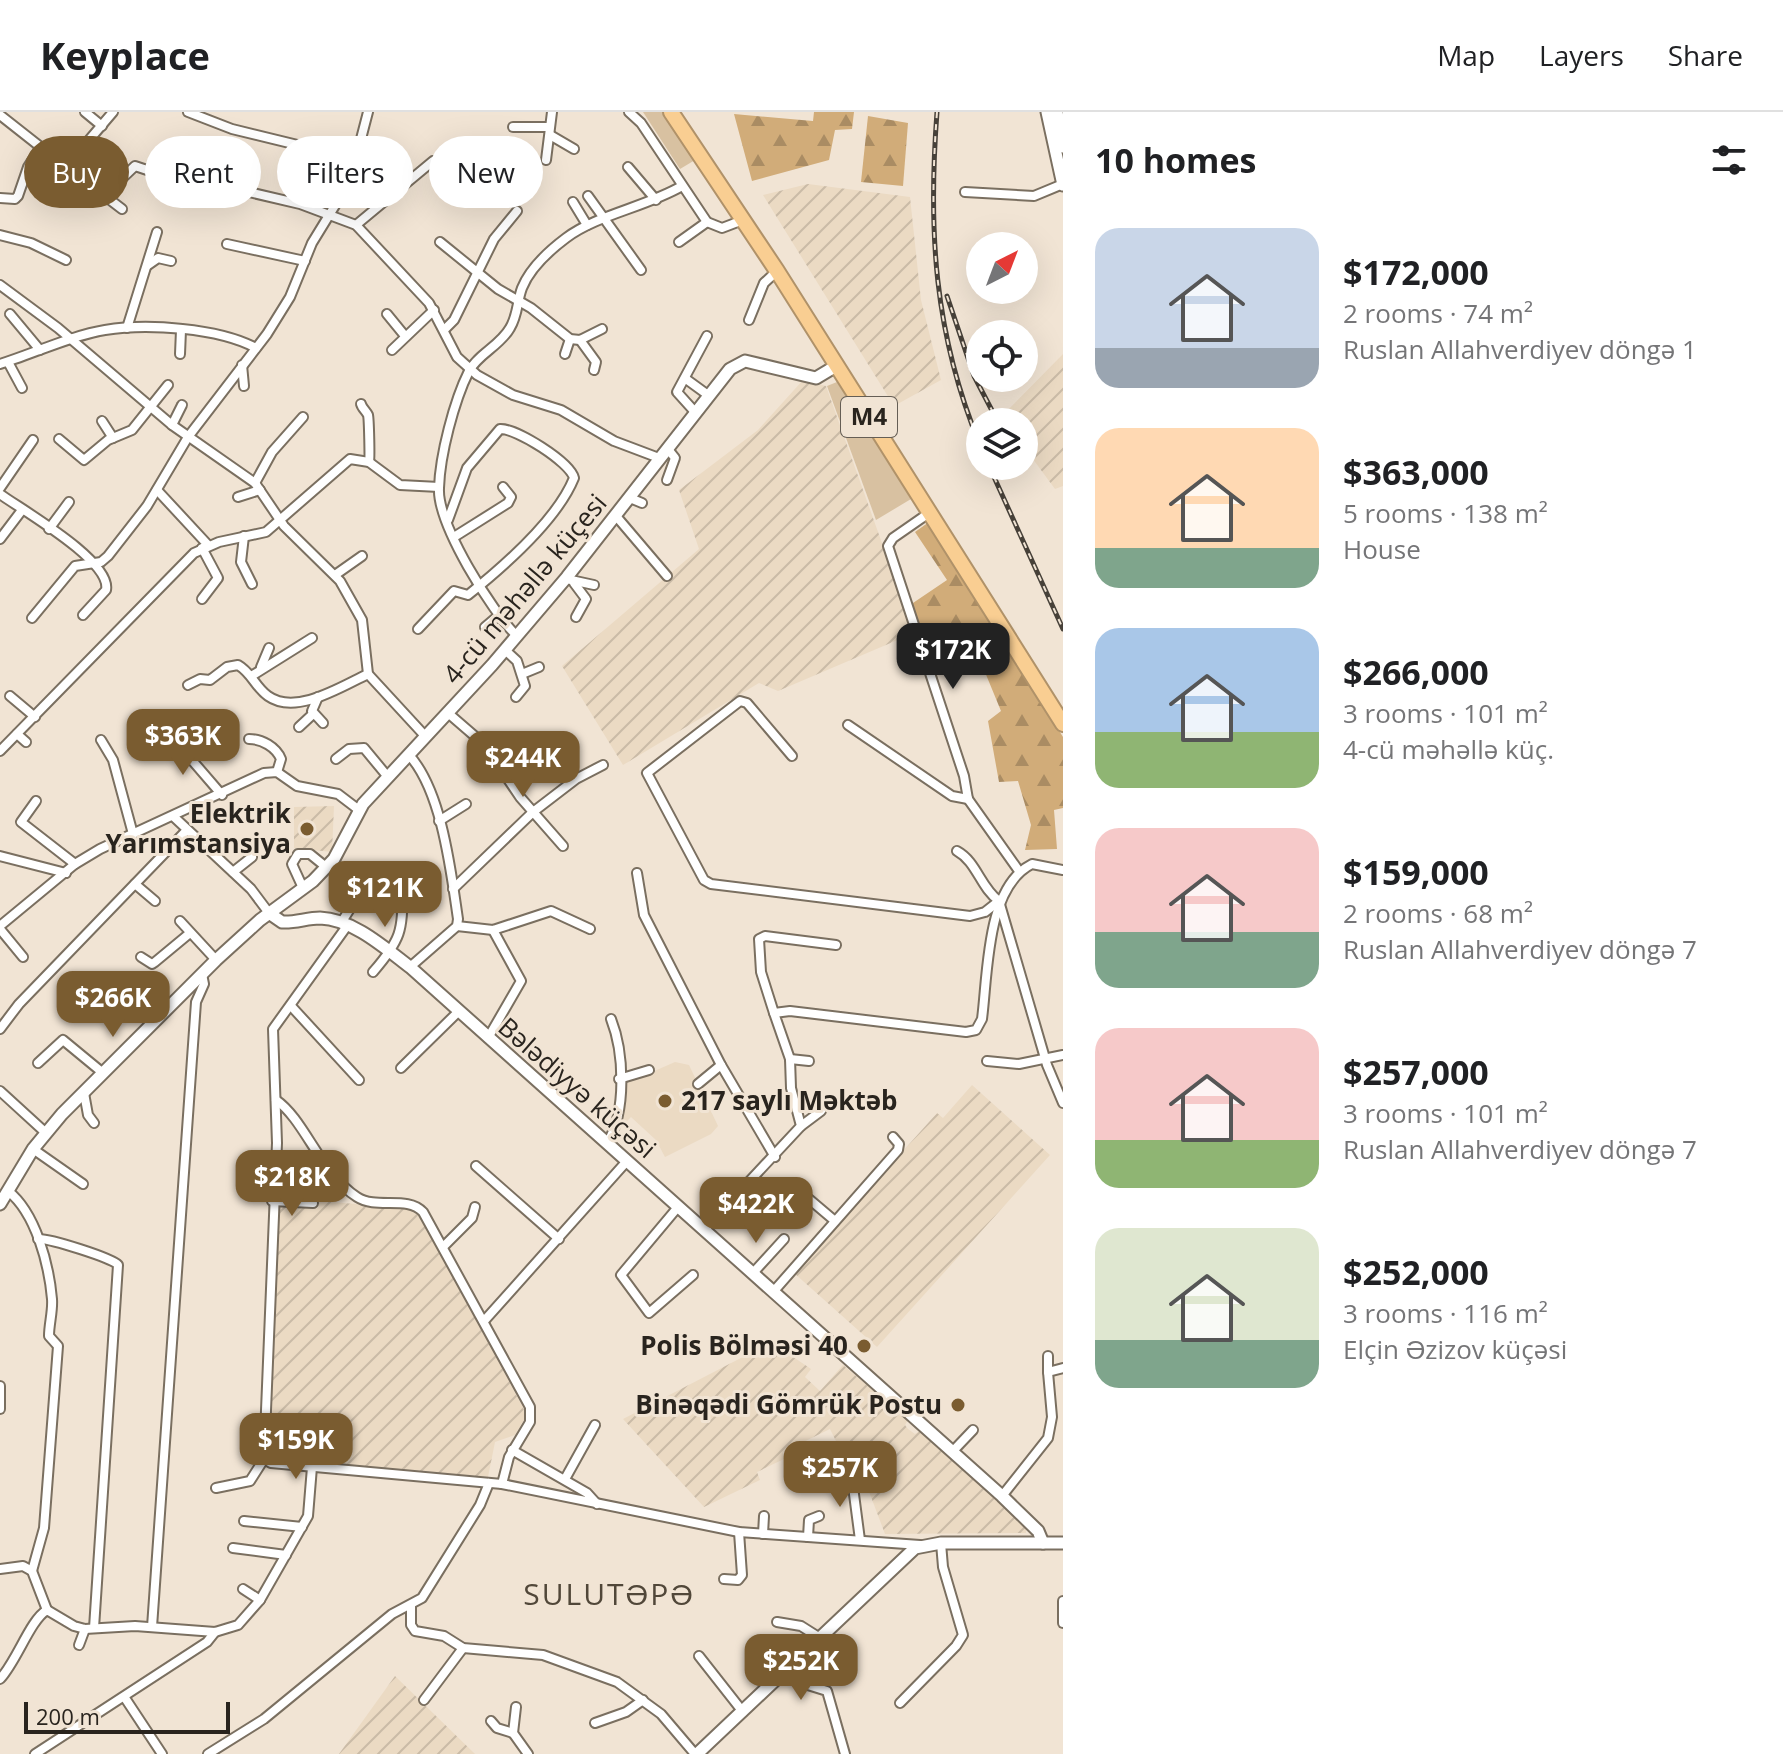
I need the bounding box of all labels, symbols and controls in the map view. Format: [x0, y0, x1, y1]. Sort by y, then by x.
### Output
text: Keyplace [40, 29, 210, 81]
text: Map [1437, 36, 1495, 74]
text: Layers [1539, 36, 1624, 74]
text: Share [1668, 36, 1743, 74]
chip: Buy [24, 136, 129, 208]
chip: Rent [145, 136, 261, 208]
chip: Filters [277, 136, 413, 208]
chip: New [429, 136, 543, 208]
text: 10 homes [1095, 137, 1256, 183]
icon: filters [1707, 138, 1751, 182]
north arrow [966, 232, 1038, 304]
map controls [966, 232, 1038, 480]
text: $172,000 [1343, 249, 1489, 295]
icon: home [1159, 260, 1255, 356]
text: 2 rooms · 74 m² [1343, 295, 1533, 331]
button: locate [966, 320, 1038, 392]
text: Ruslan Allahverdiyev döngə 1 [1343, 331, 1697, 367]
road number: M4 [841, 397, 897, 437]
button: layers [966, 408, 1038, 480]
text: $363,000 [1343, 449, 1489, 495]
icon: home [1159, 460, 1255, 556]
street label: 4-cü məhəllə küçesi [434, 486, 614, 691]
text: 5 rooms · 138 m² [1343, 495, 1548, 531]
text: House [1343, 531, 1421, 567]
pin: $172K [897, 623, 1009, 691]
text: $172K [915, 631, 991, 667]
text: $266,000 [1343, 649, 1489, 695]
icon: home [1159, 660, 1255, 756]
text: 3 rooms · 101 m² [1343, 695, 1548, 731]
pin: $363K [127, 709, 239, 777]
text: $363K [145, 717, 221, 753]
pin: $244K [467, 731, 579, 799]
text: 4-cü məhəllə küç. [1343, 731, 1554, 767]
text: $244K [485, 739, 561, 775]
place label: Elektrik Yarımstansiya [105, 795, 292, 861]
marker: Elektrik Yarımstansiya [298, 820, 316, 838]
text: $159,000 [1343, 849, 1489, 895]
icon: home [1159, 860, 1255, 956]
pin: $121K [329, 861, 441, 929]
text: $121K [347, 869, 423, 905]
text: 2 rooms · 68 m² [1343, 895, 1533, 931]
text: Ruslan Allahverdiyev döngə 7 [1343, 931, 1697, 967]
pin: $266K [57, 971, 169, 1039]
text: $266K [75, 979, 151, 1015]
street label: Bələdiyyə küçəsi [491, 1009, 664, 1166]
text: $257,000 [1343, 1049, 1489, 1095]
icon: home [1159, 1060, 1255, 1156]
place label: 217 saylı Məktəb [681, 1082, 898, 1118]
marker: 217 saylı Məktəb [656, 1092, 674, 1110]
text: 3 rooms · 101 m² [1343, 1095, 1548, 1131]
text: Ruslan Allahverdiyev döngə 7 [1343, 1131, 1697, 1167]
pin: $218K [236, 1150, 348, 1218]
text: $218K [254, 1158, 330, 1194]
pin: $422K [700, 1177, 812, 1245]
text: $422K [718, 1185, 794, 1221]
text: $252,000 [1343, 1249, 1489, 1295]
icon: home [1159, 1260, 1255, 1356]
text: 3 rooms · 116 m² [1343, 1295, 1548, 1331]
place label: Polis Bölməsi 40 [640, 1327, 848, 1363]
text: Elçin Əzizov küçəsi [1343, 1331, 1567, 1367]
marker: Polis Bölməsi 40 [855, 1337, 873, 1355]
place label: Binəqədi Gömrük Postu [635, 1386, 942, 1422]
marker: Binəqədi Gömrük Postu [949, 1396, 967, 1414]
pin: $159K [240, 1413, 352, 1481]
text: $159K [258, 1421, 334, 1457]
pin: $257K [784, 1441, 896, 1509]
text: $257K [802, 1449, 878, 1485]
district label: SULUTƏPƏ [523, 1573, 695, 1614]
pin: $252K [745, 1634, 857, 1702]
text: $252K [763, 1642, 839, 1678]
scale bar [24, 1698, 230, 1734]
text: 200 m [36, 1701, 100, 1731]

